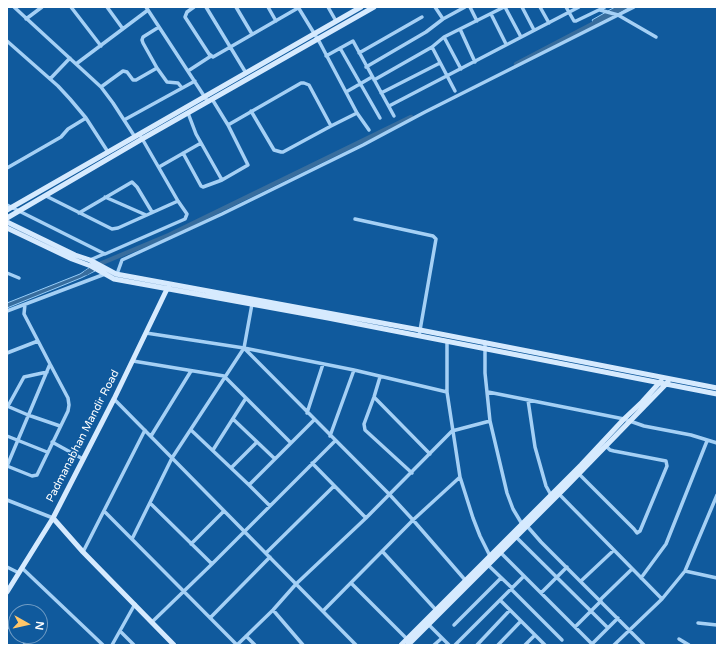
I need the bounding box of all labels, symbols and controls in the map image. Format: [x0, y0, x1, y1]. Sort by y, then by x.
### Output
street label: Padmanabhan Mandir Road [44, 368, 122, 504]
north arrow [8, 604, 48, 644]
text: N [32, 620, 46, 631]

